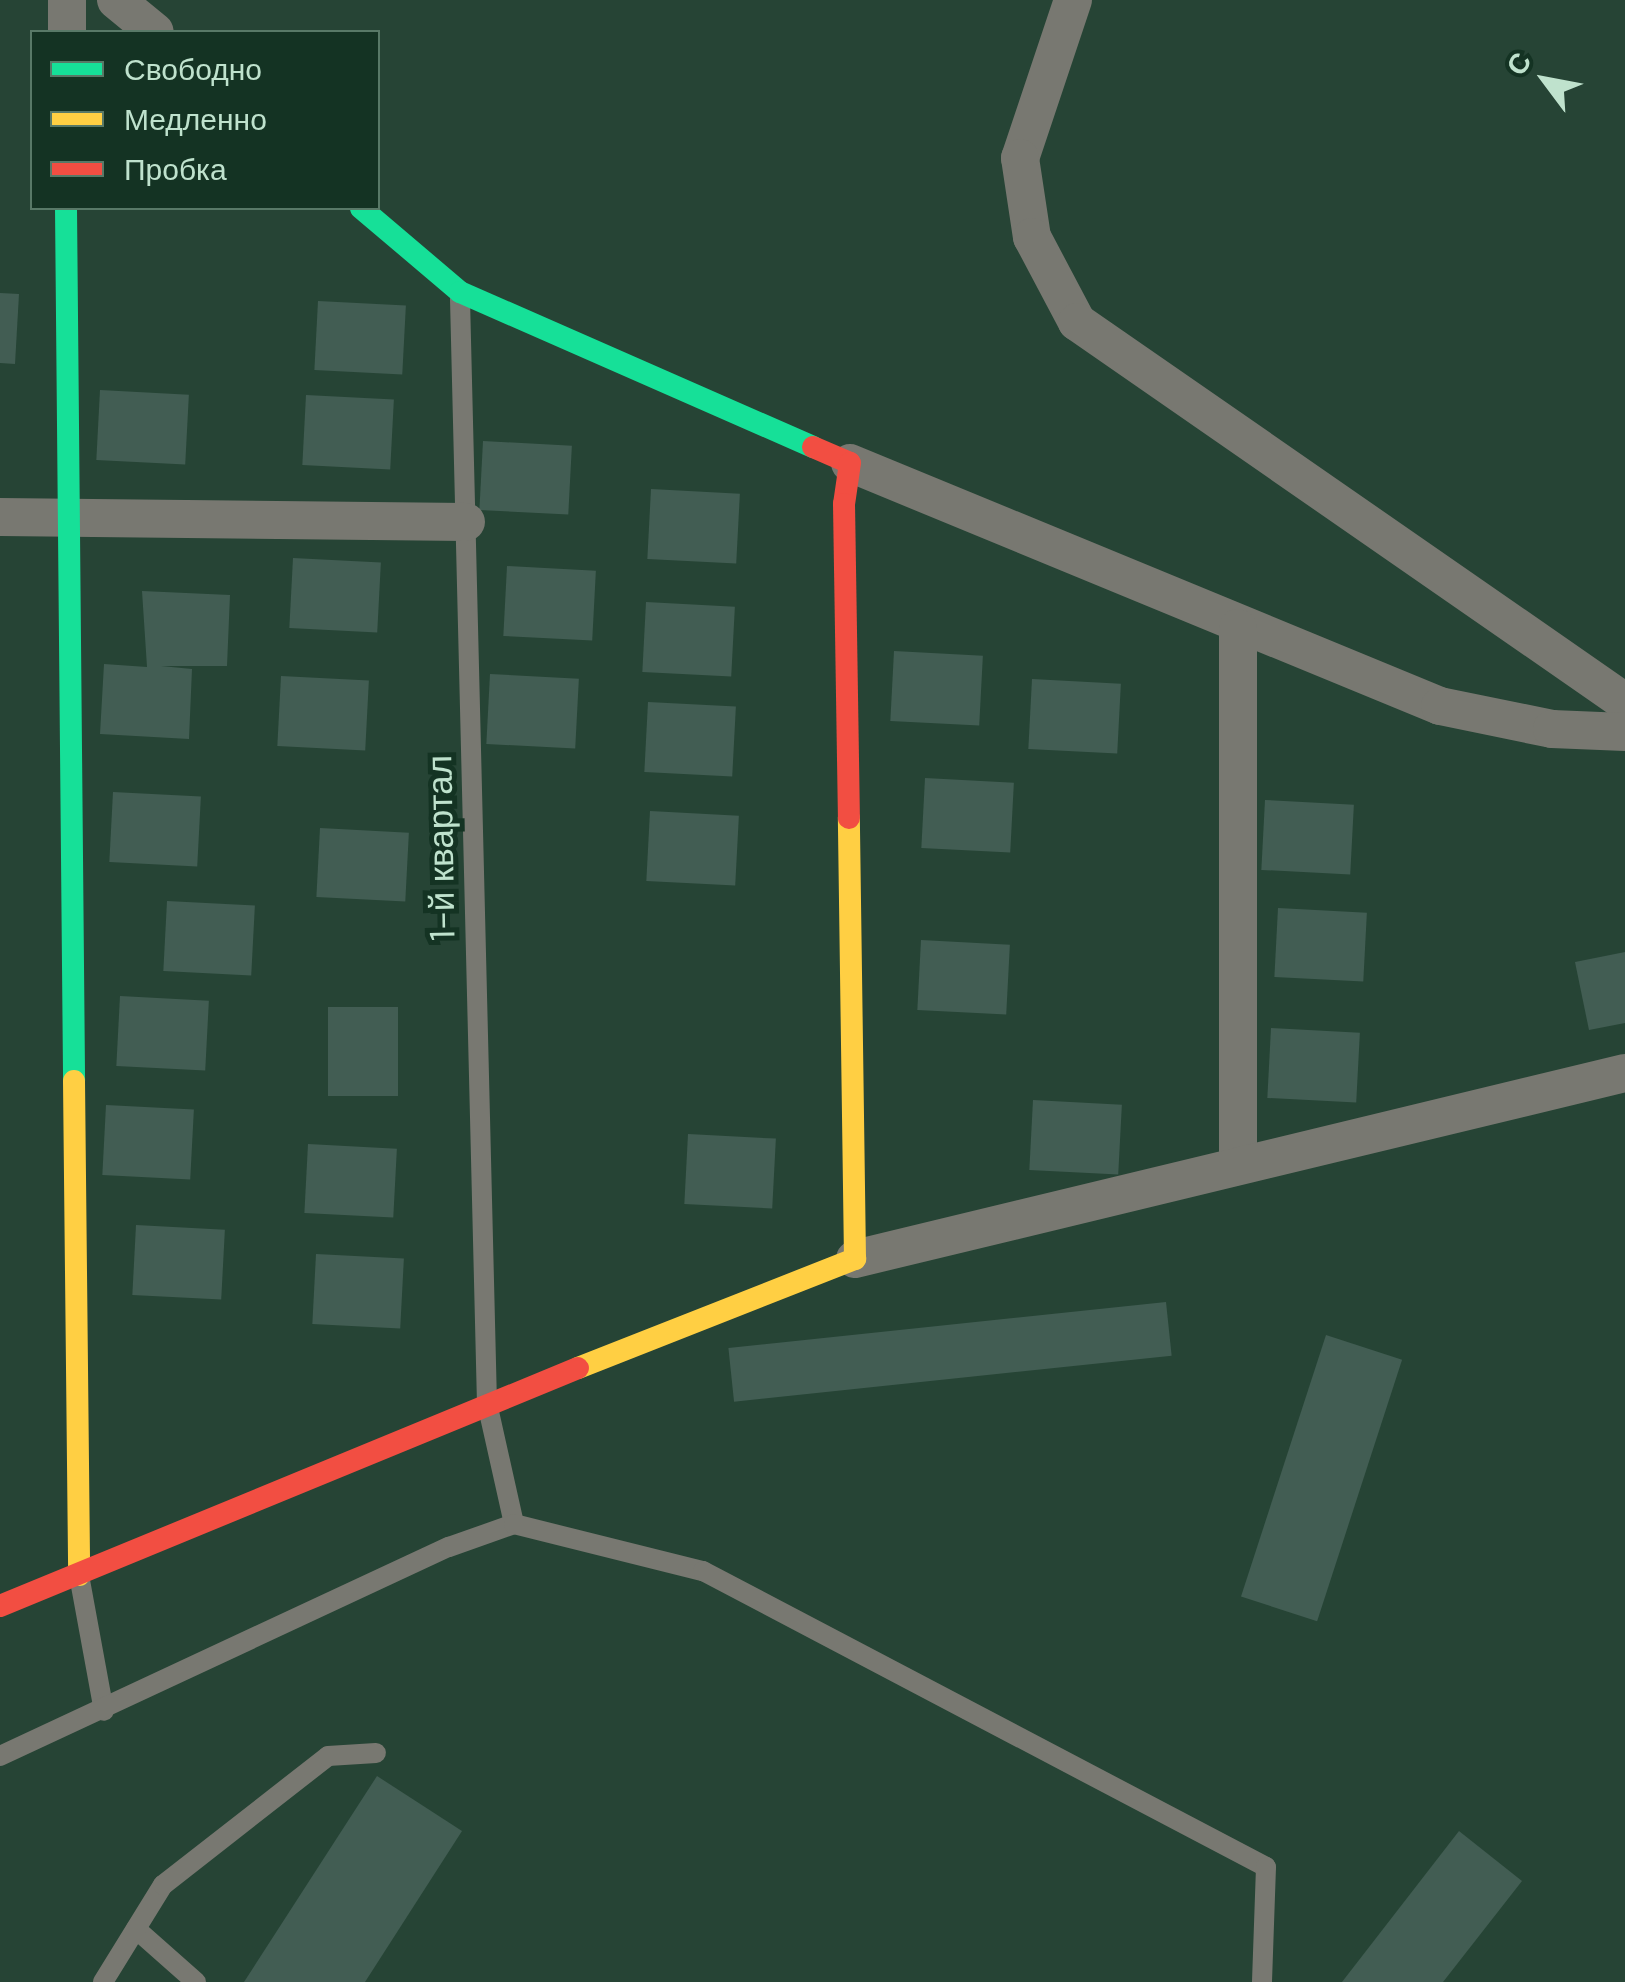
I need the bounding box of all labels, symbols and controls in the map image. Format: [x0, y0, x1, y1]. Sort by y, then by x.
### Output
legend [30, 30, 380, 210]
north arrow [1495, 30, 1595, 130]
text: С [1498, 45, 1540, 82]
text: Свободно [124, 50, 262, 89]
text: Медленно [124, 100, 267, 139]
text: Пробка [124, 150, 227, 189]
street label: 1-й квартал [418, 755, 464, 941]

